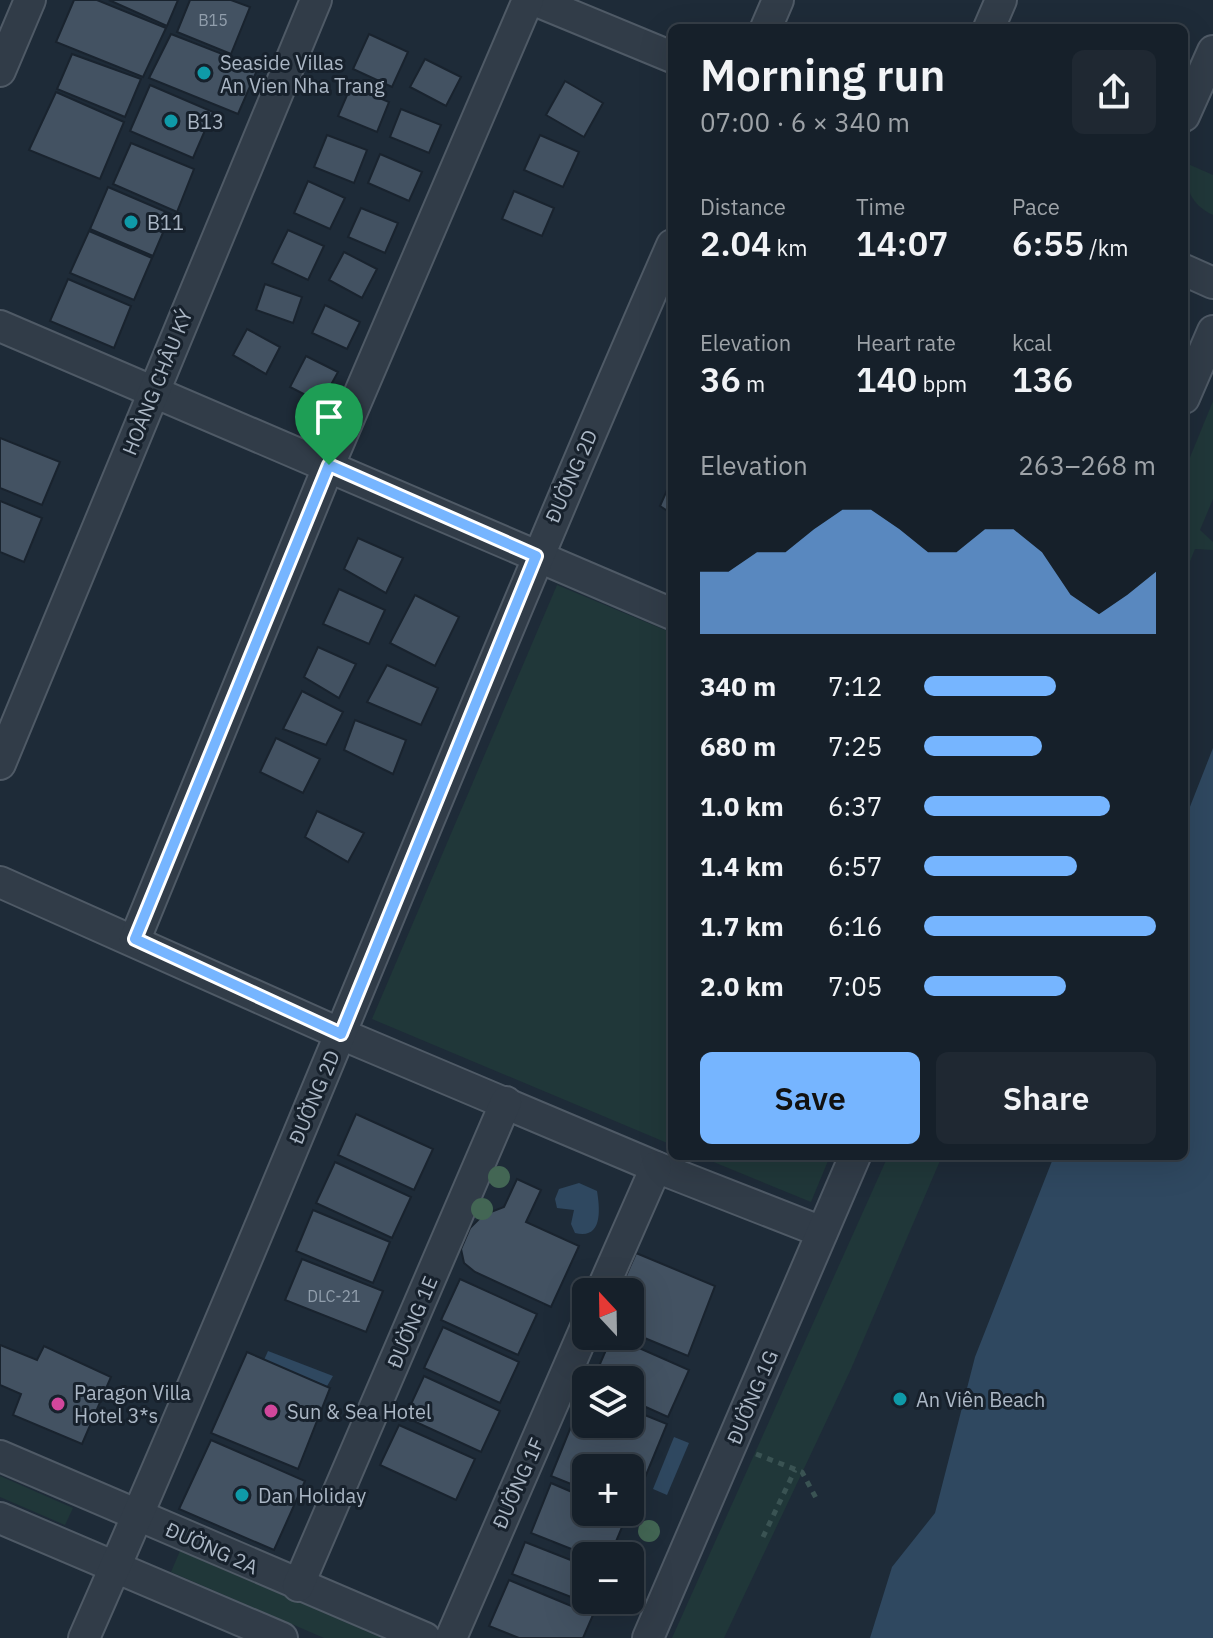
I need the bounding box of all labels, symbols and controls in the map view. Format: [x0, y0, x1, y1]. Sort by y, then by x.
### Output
house number: B15 [198, 10, 228, 30]
text: Morning run [700, 46, 945, 103]
place label: Seaside Villas An Vien Nha Trang [220, 49, 385, 99]
button: share [1072, 50, 1156, 134]
marker: Seaside Villas An Vien Nha Trang [195, 64, 213, 82]
text: 07:00 · 6 × 340 m [700, 105, 910, 139]
place label: B13 [187, 108, 224, 135]
marker: B13 [162, 112, 180, 130]
text: Distance [700, 192, 786, 221]
text: Time [856, 192, 905, 221]
text: Pace [1012, 192, 1060, 221]
place label: B11 [147, 209, 184, 236]
marker: B11 [122, 213, 140, 231]
text: 2.04 [700, 221, 771, 265]
text: 14:07 [856, 221, 948, 265]
text: 6:55 [1012, 221, 1084, 265]
text: km [771, 233, 807, 262]
text: /km [1084, 233, 1128, 262]
street label: HOÀNG CHÂU KÝ [115, 305, 199, 459]
text: Elevation [700, 328, 791, 357]
text: Heart rate [856, 328, 956, 357]
text: kcal [1012, 328, 1052, 357]
text: 36 [700, 357, 741, 401]
text: 140 [856, 357, 917, 401]
text: 136 [1012, 357, 1073, 401]
text: m [741, 369, 765, 398]
text: bpm [917, 369, 967, 398]
pin [295, 383, 363, 465]
icon: arrive [307, 395, 351, 439]
street label: ĐƯỜNG 2D [538, 425, 604, 527]
text: Elevation [700, 448, 808, 482]
text: 263–268 m [1018, 448, 1156, 482]
text: 340 m [700, 669, 776, 703]
text: 7:12 [828, 669, 882, 703]
text: 680 m [700, 729, 776, 763]
text: 7:25 [828, 729, 882, 763]
text: 1.0 km [700, 789, 784, 823]
text: 6:37 [828, 789, 882, 823]
text: 1.4 km [700, 849, 784, 883]
text: 6:57 [828, 849, 882, 883]
text: 1.7 km [700, 909, 784, 943]
text: 6:16 [828, 909, 882, 943]
text: 2.0 km [700, 969, 784, 1003]
text: 7:05 [828, 969, 882, 1003]
street label: ĐƯỜNG 2D [282, 1046, 346, 1148]
button: Save [700, 1052, 920, 1144]
button: Share [936, 1052, 1156, 1144]
street label: ĐƯỜNG 1E [381, 1272, 443, 1372]
north arrow [572, 1278, 644, 1350]
map controls [572, 1278, 644, 1614]
house number: DLC-21 [307, 1286, 361, 1306]
street label: ĐƯỜNG 1G [720, 1346, 784, 1448]
button: layers [572, 1366, 644, 1438]
place label: Paragon Villa Hotel 3*s [74, 1379, 191, 1429]
place label: An Viên Beach [916, 1386, 1045, 1413]
marker: An Viên Beach [891, 1390, 909, 1408]
marker: Paragon Villa Hotel 3*s [49, 1395, 67, 1413]
place label: Sun & Sea Hotel [287, 1398, 431, 1425]
marker: Sun & Sea Hotel [262, 1402, 280, 1420]
street label: ĐƯỜNG 1F [486, 1433, 550, 1533]
button: + [572, 1454, 644, 1526]
place label: Dan Holiday [258, 1482, 366, 1509]
marker: Dan Holiday [233, 1486, 251, 1504]
street label: ĐƯỜNG 2A [161, 1516, 263, 1580]
button: − [572, 1542, 644, 1614]

